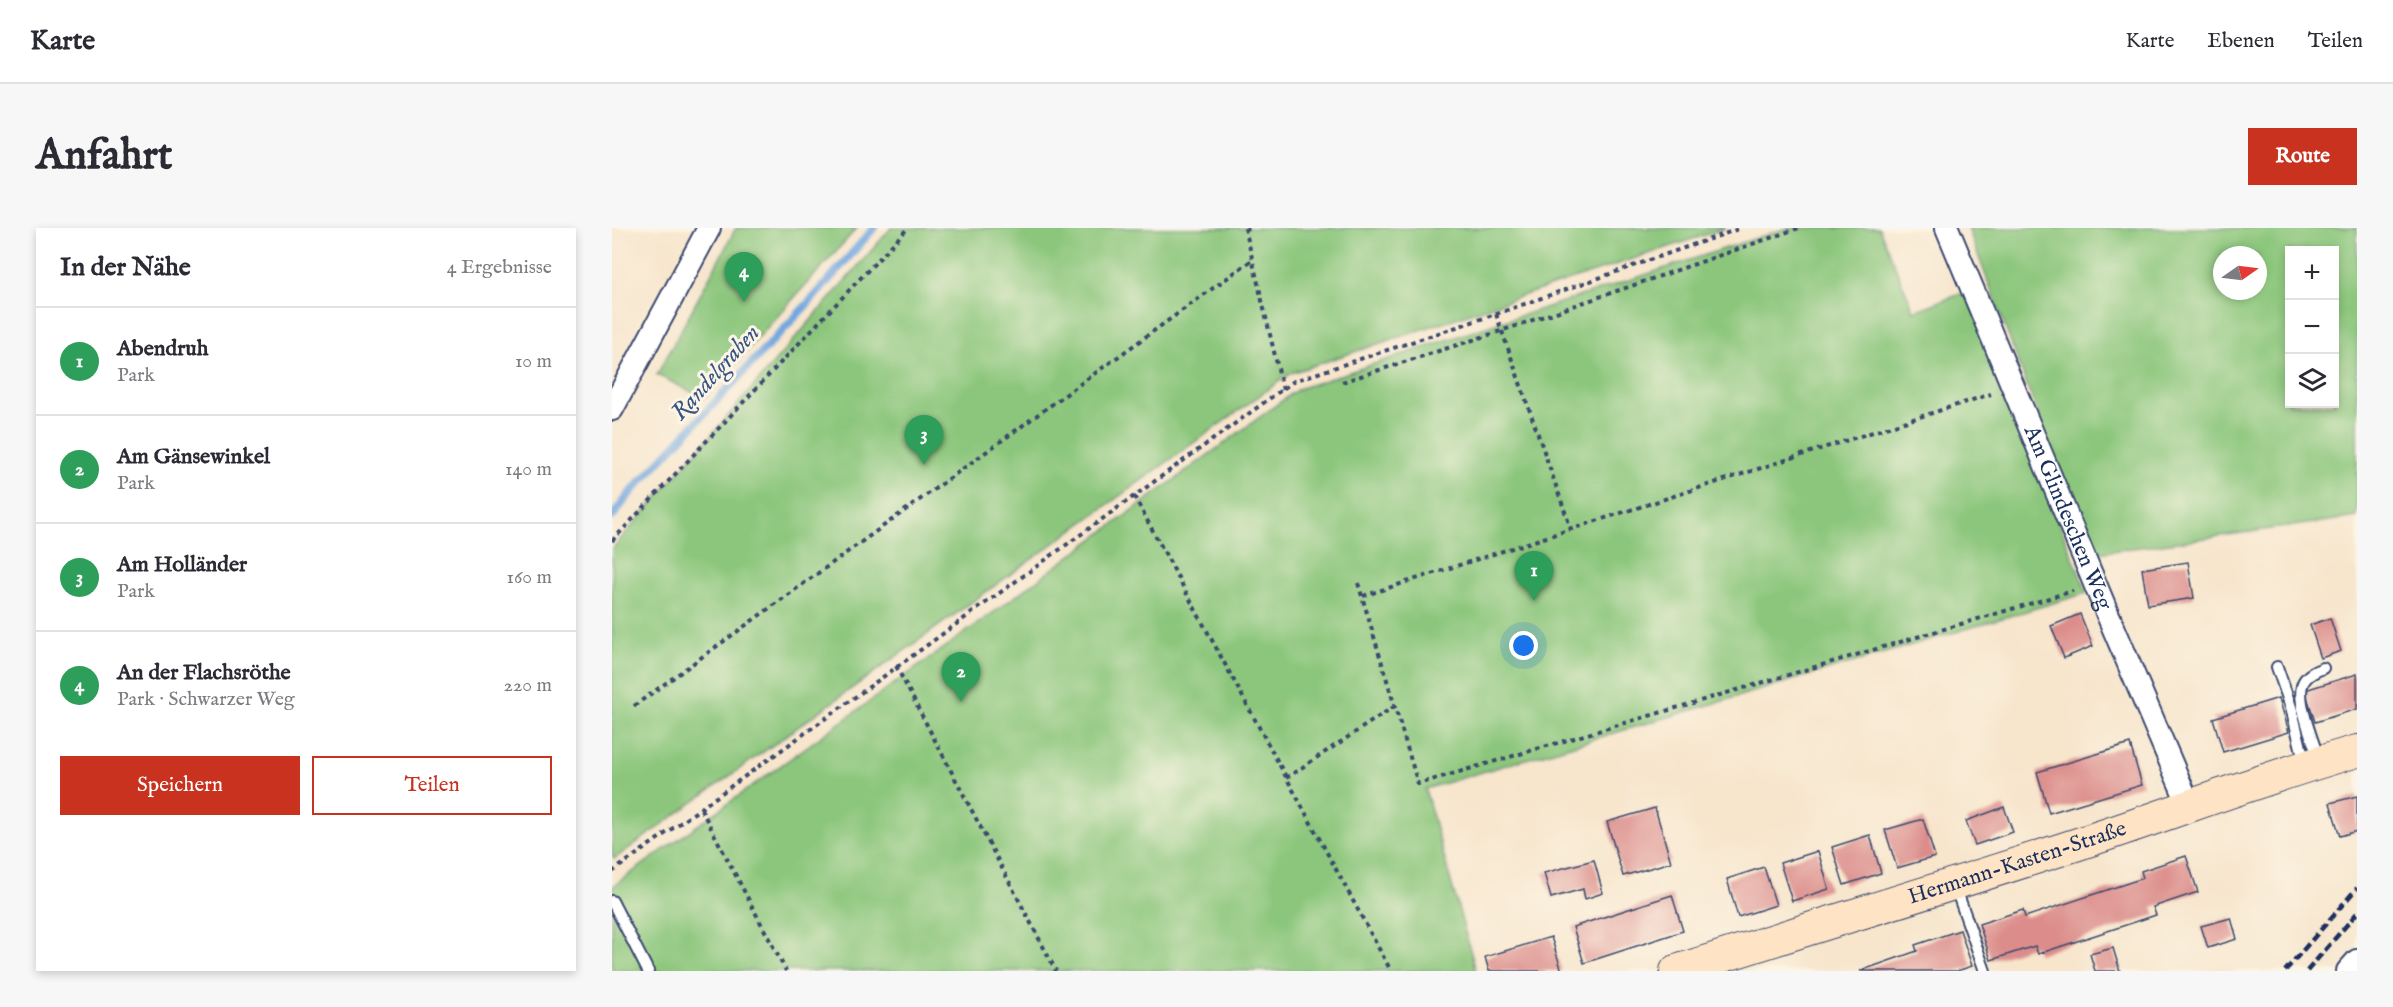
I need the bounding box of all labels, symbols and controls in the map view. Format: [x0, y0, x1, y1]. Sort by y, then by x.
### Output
text: Karte [30, 24, 95, 59]
text: Karte [2126, 28, 2174, 55]
text: Ebenen [2207, 28, 2275, 55]
text: Teilen [2308, 28, 2363, 55]
button: Route [2248, 128, 2357, 185]
text: Anfahrt [36, 130, 172, 183]
north arrow [2213, 246, 2267, 300]
map controls [2285, 246, 2339, 408]
button: + [2285, 246, 2339, 300]
text: In der Nähe [60, 251, 191, 284]
pin: 4 [724, 253, 764, 302]
text: 4 Ergebnisse [447, 255, 552, 280]
button: − [2285, 300, 2339, 354]
water label: Randelgraben [665, 318, 767, 428]
text: Abendruh [117, 335, 208, 363]
text: 1 [76, 349, 83, 374]
text: 10 m [515, 349, 552, 374]
button: layers [2285, 354, 2339, 408]
text: Park [117, 363, 155, 388]
pin: 3 [904, 416, 944, 465]
street label: Am Glindeschen Weg [2016, 421, 2119, 615]
text: Am Gänsewinkel [117, 443, 270, 471]
text: 2 [75, 457, 84, 482]
text: 140 m [505, 457, 552, 482]
text: Park [117, 471, 155, 496]
text: Am Holländer [117, 551, 247, 579]
pin: 1 [1514, 552, 1554, 601]
text: 3 [76, 565, 83, 590]
text: 160 m [506, 565, 552, 590]
text: Park [117, 579, 155, 604]
your location [1509, 631, 1538, 660]
pin: 2 [942, 652, 980, 702]
text: An der Flachsröthe [117, 659, 291, 687]
text: 4 [75, 673, 84, 698]
text: 220 m [504, 673, 552, 698]
text: Park · Schwarzer Weg [117, 687, 295, 712]
button: Speichern [60, 756, 300, 815]
button: Teilen [312, 756, 552, 815]
street label: Hermann-Kasten-Straße [1905, 815, 2130, 911]

